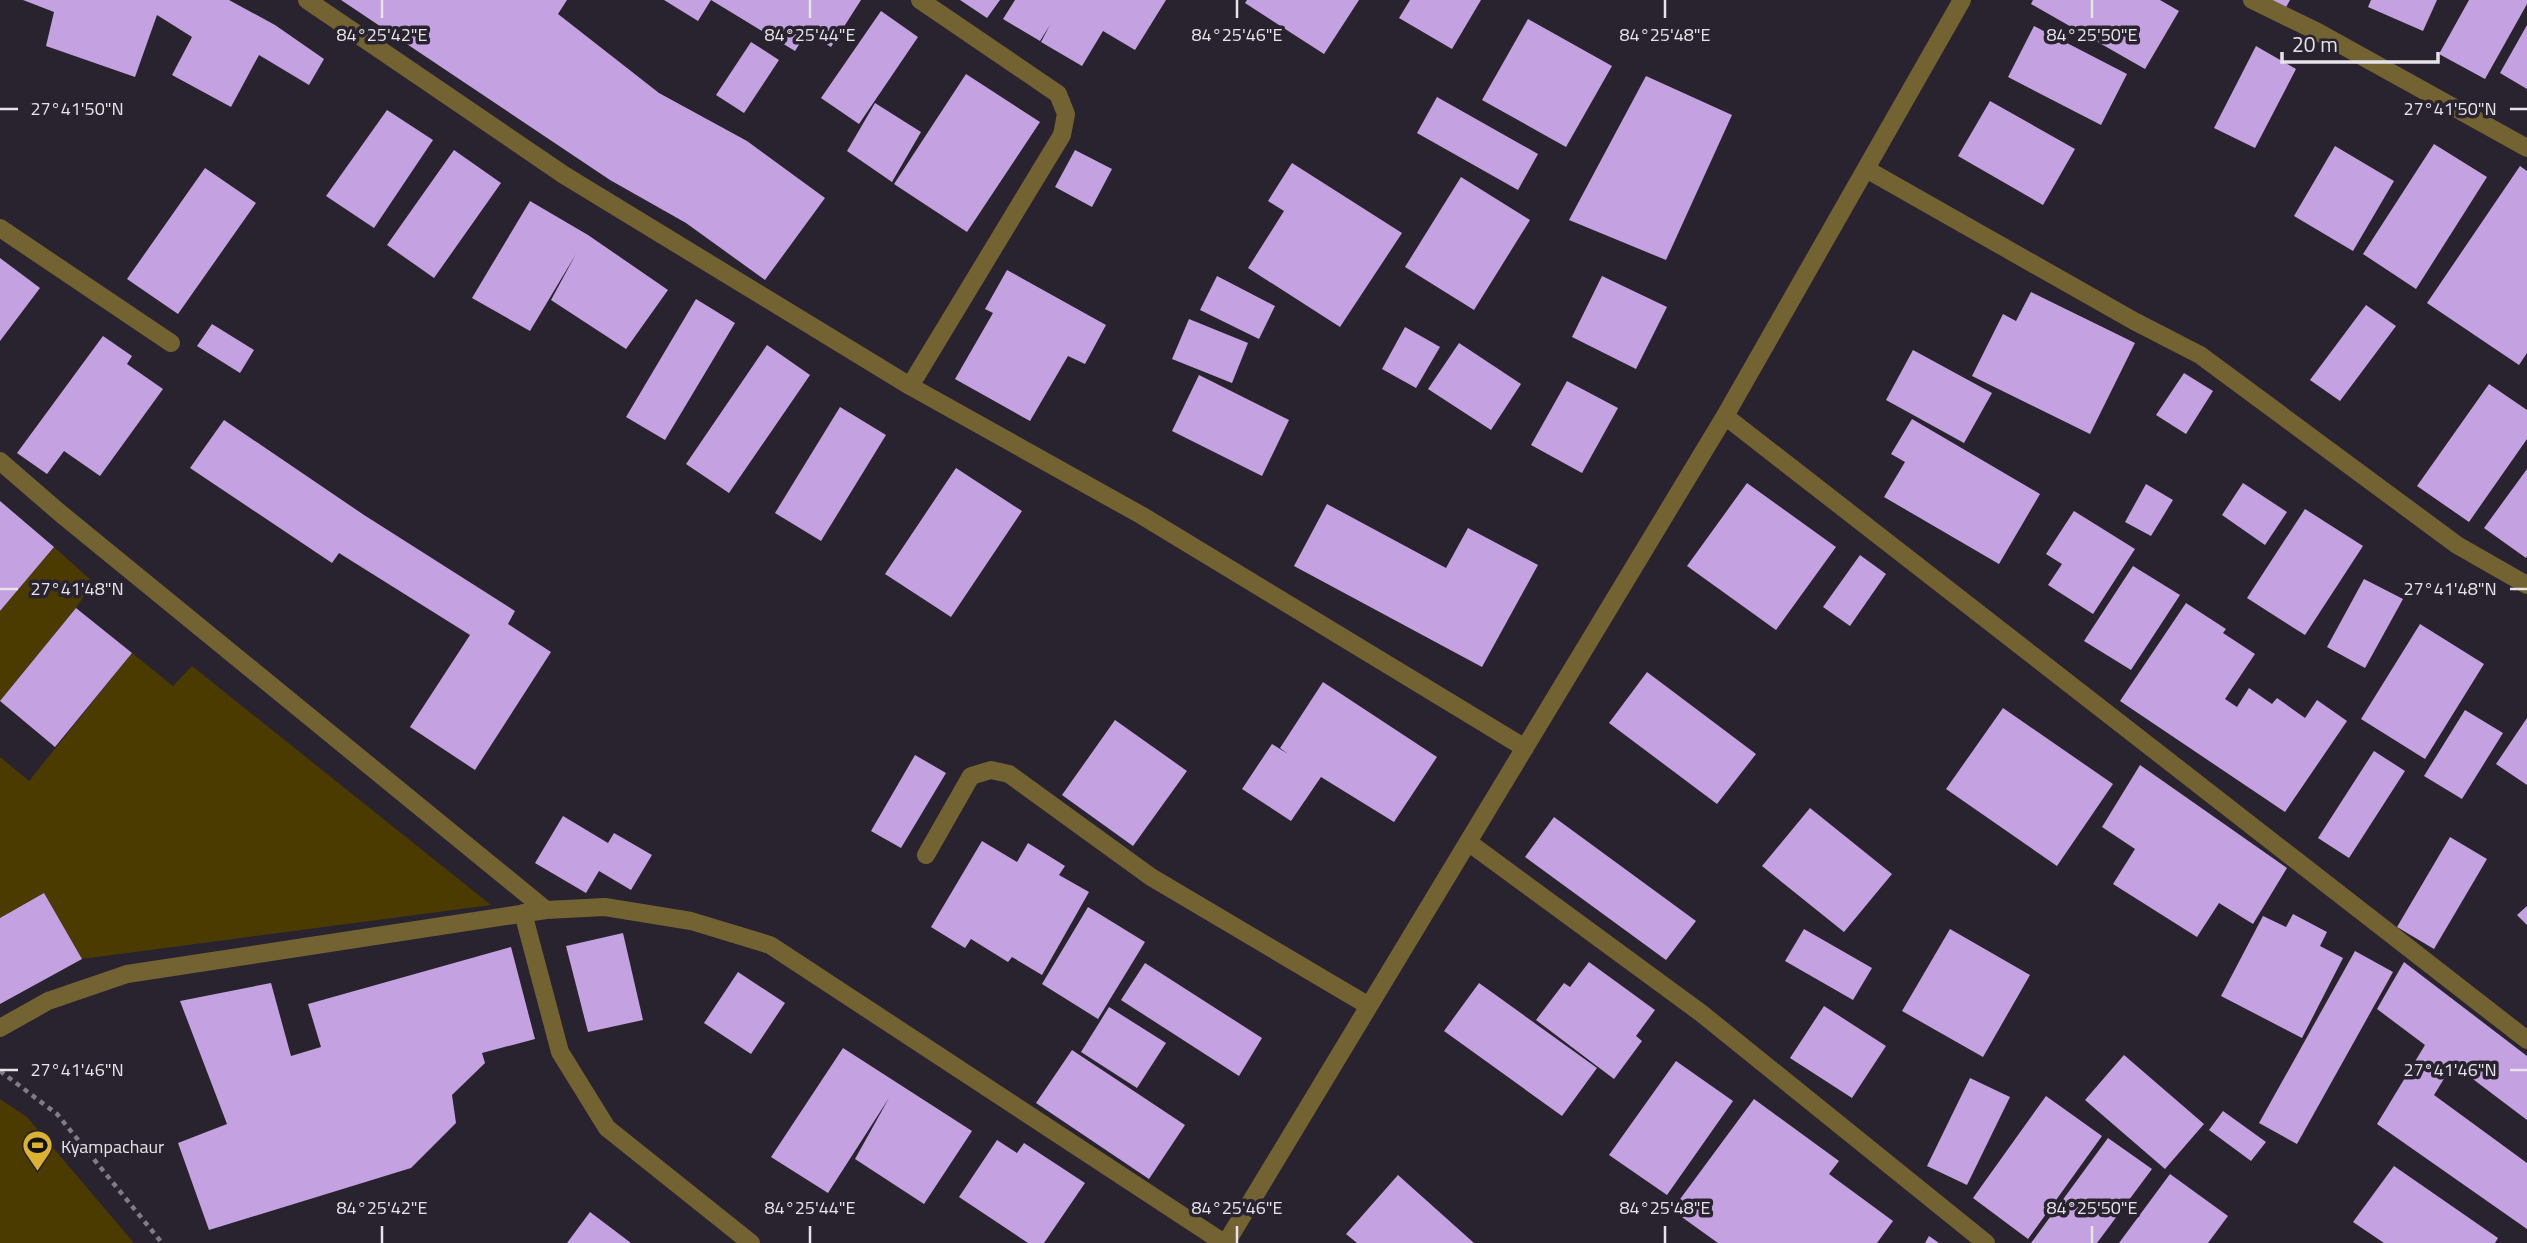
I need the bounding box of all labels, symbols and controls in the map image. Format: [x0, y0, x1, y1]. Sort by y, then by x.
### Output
text: 84°25'42"E [337, 21, 428, 48]
text: 84°25'44"E [765, 21, 856, 48]
text: 84°25'46"E [1192, 21, 1283, 48]
text: 84°25'48"E [1620, 21, 1711, 48]
text: 84°25'50"E [2047, 21, 2138, 48]
scale bar [2282, 21, 2438, 65]
text: 20 m [2292, 28, 2338, 60]
text: 27°41'50"N [30, 95, 124, 122]
text: 27°41'50"N [2403, 95, 2497, 122]
text: 27°41'48"N [30, 575, 124, 602]
text: 27°41'48"N [2403, 575, 2497, 602]
text: 27°41'46"N [30, 1056, 124, 1083]
text: 27°41'46"N [2403, 1056, 2497, 1083]
sports icon: Kyampachaur [21, 1129, 55, 1173]
place label: Kyampachaur [61, 1133, 164, 1160]
text: 84°25'42"E [337, 1194, 428, 1221]
text: 84°25'44"E [765, 1194, 856, 1221]
text: 84°25'46"E [1192, 1194, 1283, 1221]
text: 84°25'48"E [1620, 1194, 1711, 1221]
text: 84°25'50"E [2047, 1194, 2138, 1221]

